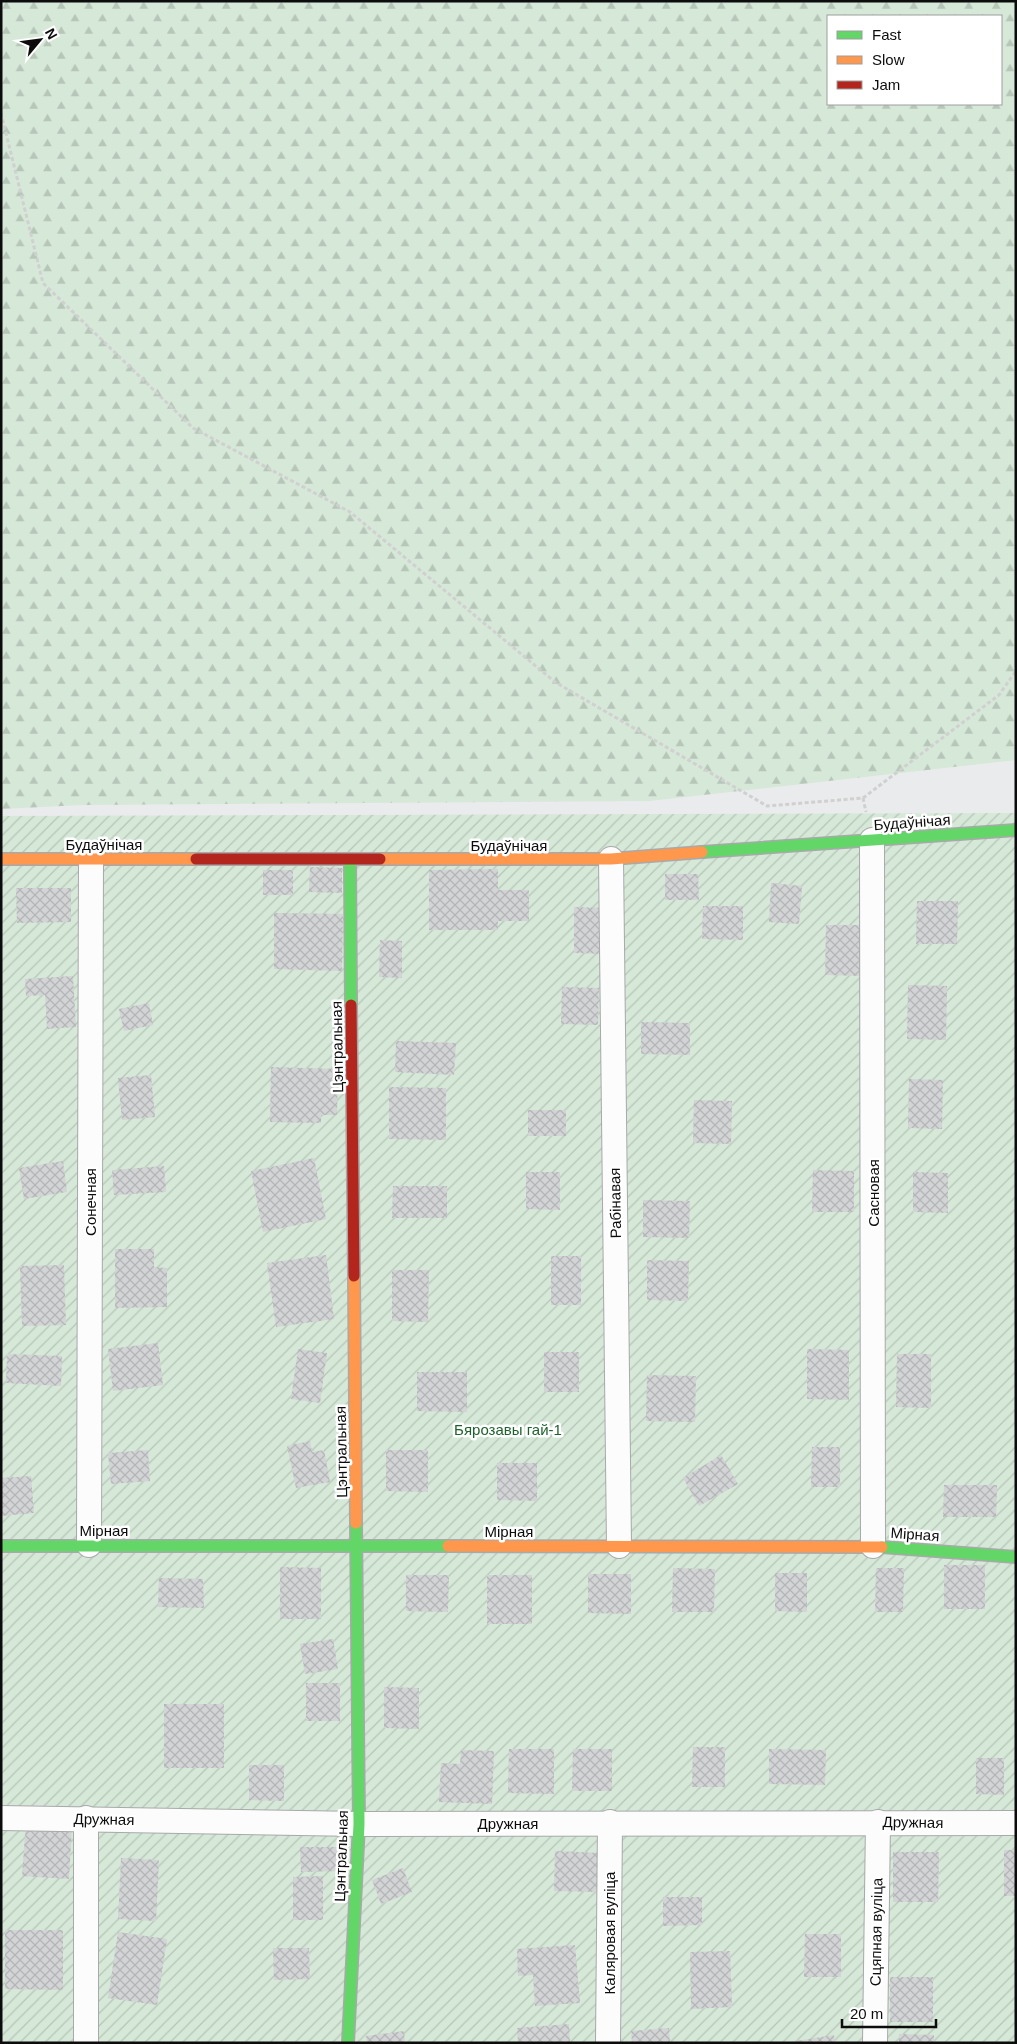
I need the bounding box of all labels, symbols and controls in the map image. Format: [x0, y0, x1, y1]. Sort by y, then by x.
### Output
north arrow [15, 15, 65, 65]
legend [827, 15, 1002, 105]
text: N [42, 25, 61, 42]
text: Fast [872, 26, 902, 43]
text: Slow [872, 51, 905, 68]
text: Jam [872, 76, 900, 93]
street label: Будаўнічая [873, 811, 951, 833]
street label: Будаўнічая [65, 836, 143, 853]
street label: Будаўнічая [470, 837, 548, 854]
street label: Цэнтральная [328, 1001, 346, 1093]
street label: Сасновая [865, 1159, 882, 1227]
street label: Сонечная [82, 1168, 99, 1236]
street label: Рабінавая [606, 1168, 624, 1238]
street label: Цэнтральная [332, 1406, 350, 1498]
park label: Бярозавы гай-1 [454, 1421, 562, 1438]
street label: Мірная [80, 1522, 128, 1539]
street label: Мірная [485, 1523, 533, 1540]
street label: Мірная [890, 1524, 940, 1544]
street label: Дружная [73, 1810, 135, 1828]
street label: Цэнтральная [331, 1810, 351, 1902]
street label: Дружная [882, 1813, 944, 1831]
street label: Дружная [478, 1815, 538, 1832]
street label: Каляровая вуліца [601, 1871, 618, 1994]
street label: Сцяпная вуліца [867, 1877, 885, 1986]
scale bar [842, 1996, 936, 2028]
text: 20 m [850, 2005, 883, 2022]

